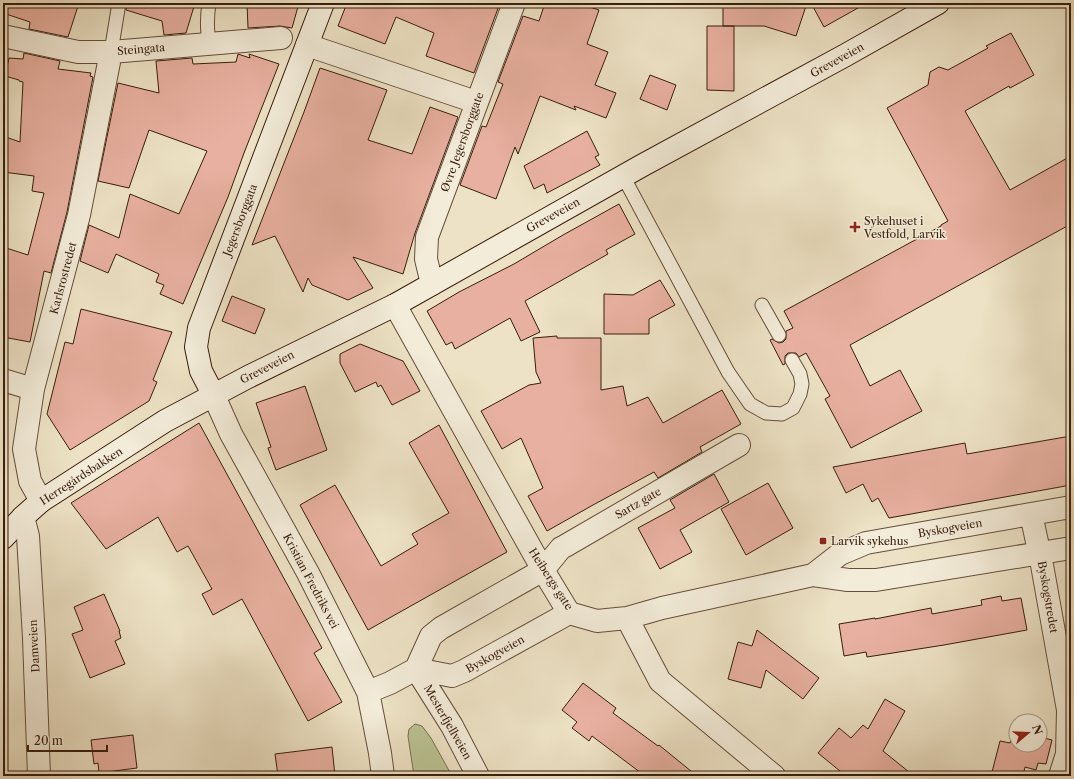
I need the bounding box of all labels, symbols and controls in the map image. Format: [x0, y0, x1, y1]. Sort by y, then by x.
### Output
street label: Greveveien [808, 39, 866, 80]
street label: Steingata [116, 40, 166, 58]
street label: Øvre Jegersborggate [437, 90, 487, 194]
street label: Jegersborggata [219, 182, 260, 260]
street label: Greveveien [524, 194, 582, 235]
place label: Sykehuset i Vestfold, Larvik [863, 214, 946, 241]
marker: Sykehuset i Vestfold, Larvik [849, 221, 861, 233]
street label: Karlsrostredet [47, 240, 79, 316]
street label: Greveveien [237, 347, 297, 387]
street label: Herregårdsbakken [37, 444, 125, 508]
street label: Sartz gate [612, 484, 664, 522]
street label: Byskogveien [917, 515, 983, 541]
street label: Kristian Fredriks vei [280, 531, 342, 631]
place label: Larvik sykehus [831, 534, 909, 548]
marker: Larvik sykehus [818, 536, 828, 546]
street label: Heibergs gate [526, 545, 576, 613]
street label: Byskogstredet [1035, 560, 1061, 634]
street label: Damveien [26, 619, 42, 673]
street label: Byskogveien [463, 632, 527, 676]
street label: Mesterfjellveien [421, 682, 475, 762]
north arrow [1008, 713, 1048, 753]
text: N [1029, 723, 1046, 737]
scale bar [28, 727, 107, 753]
text: 20 m [34, 733, 63, 748]

